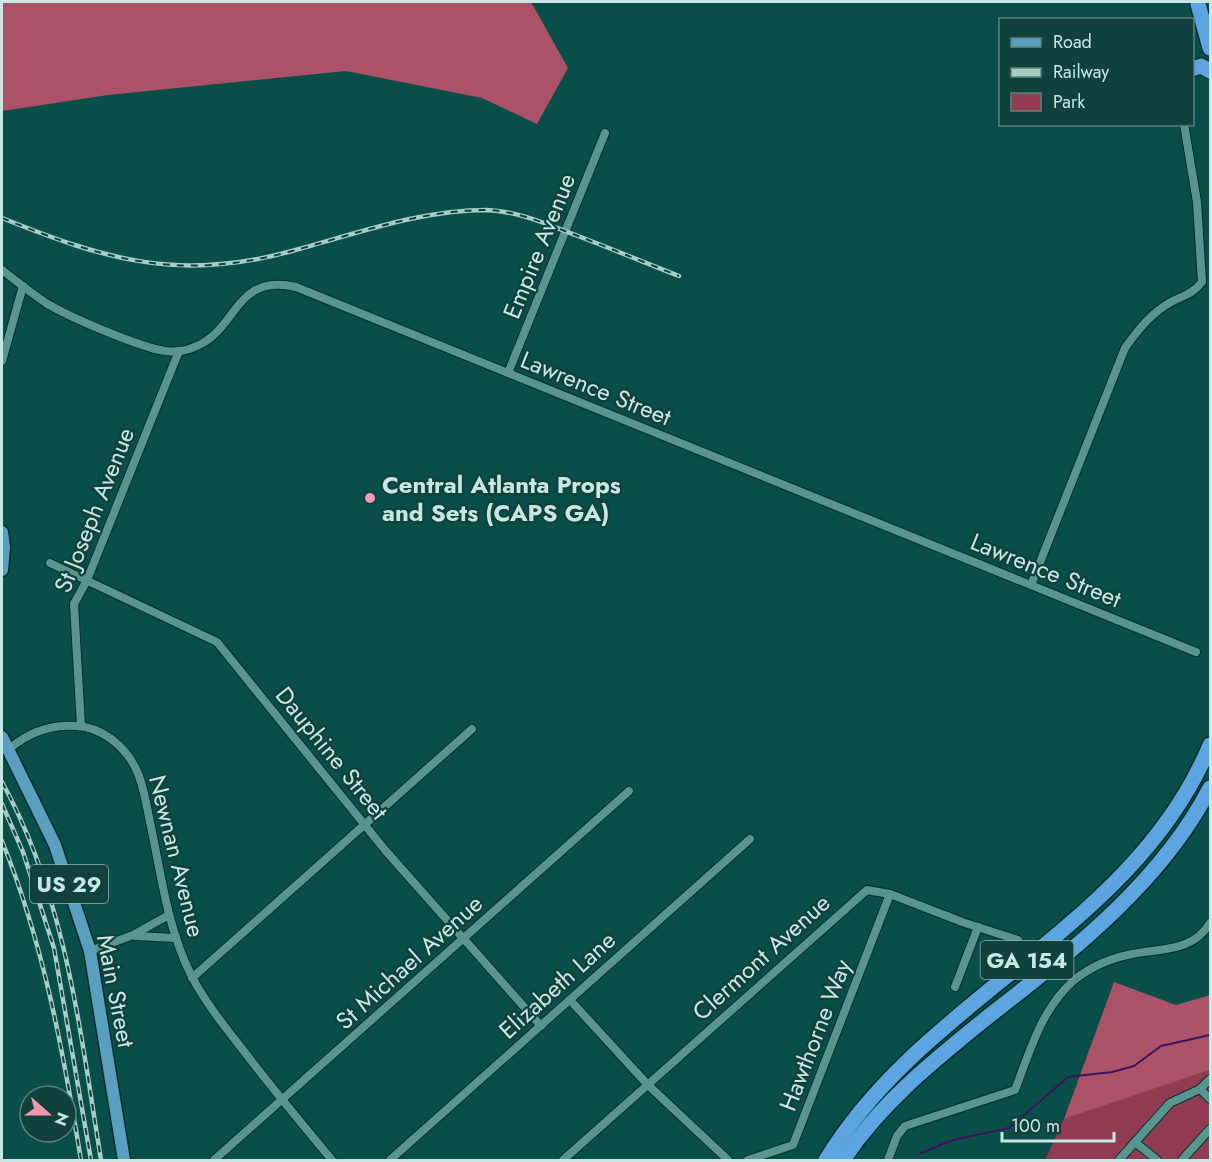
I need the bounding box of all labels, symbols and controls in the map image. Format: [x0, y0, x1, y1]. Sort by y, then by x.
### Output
legend [999, 18, 1194, 126]
text: Road [1053, 29, 1092, 55]
text: Railway [1053, 59, 1109, 85]
text: Park [1053, 89, 1085, 115]
street label: Empire Avenue [494, 168, 584, 324]
street label: Lawrence Street [515, 342, 677, 434]
street label: St Joseph Avenue [45, 422, 143, 598]
place label: Central Atlanta Props and Sets (CAPS GA) [382, 467, 621, 530]
marker: Central Atlanta Props and Sets (CAPS GA) [363, 491, 377, 505]
street label: Lawrence Street [965, 524, 1127, 616]
street label: Dauphine Street [267, 679, 397, 827]
street label: Newnan Avenue [140, 771, 214, 941]
road number: US 29 [30, 865, 108, 903]
street label: St Michael Avenue [328, 886, 490, 1038]
street label: Clermont Avenue [684, 886, 838, 1028]
street label: Elizabeth Lane [491, 923, 623, 1047]
street label: Main Street [88, 932, 144, 1051]
road number: GA 154 [980, 941, 1074, 979]
street label: Hawthorne Way [770, 954, 860, 1116]
north arrow [18, 1084, 78, 1144]
scale bar [1002, 1105, 1114, 1143]
text: N [49, 1109, 75, 1129]
text: 100 m [1011, 1113, 1060, 1139]

